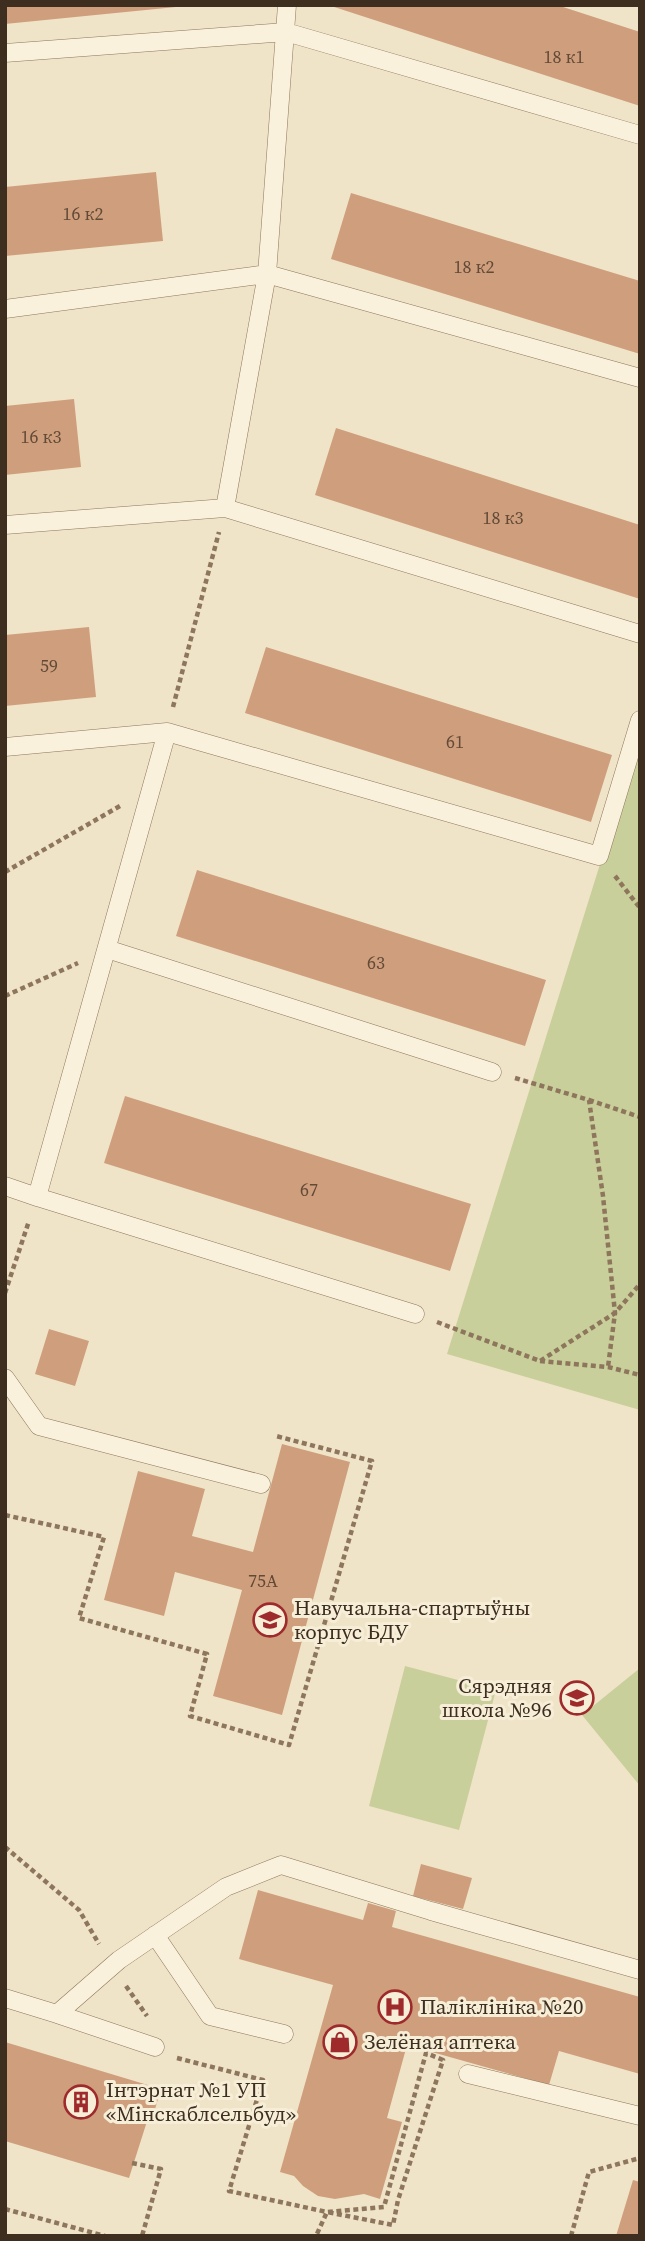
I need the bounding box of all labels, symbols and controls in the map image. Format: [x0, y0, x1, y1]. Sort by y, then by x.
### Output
house number: 18 к1 [543, 44, 585, 69]
house number: 16 к2 [62, 201, 104, 226]
house number: 18 к2 [453, 254, 495, 279]
house number: 16 к3 [20, 424, 62, 449]
house number: 18 к3 [482, 505, 524, 530]
house number: 59 [40, 653, 58, 678]
house number: 61 [446, 729, 464, 754]
house number: 63 [367, 950, 385, 975]
house number: 67 [300, 1177, 318, 1202]
house number: 75А [248, 1568, 278, 1593]
place label: Навучальна-спартыўны корпус БДУ [294, 1593, 530, 1646]
school or university icon: Навучальна-спартыўны корпус БДУ [251, 1601, 289, 1639]
place label: Сярэдняя школа №96 [442, 1671, 552, 1724]
school or university icon: Сярэдняя школа №96 [558, 1679, 596, 1717]
hospital icon: Паліклініка №20 [376, 1988, 414, 2026]
place label: Паліклініка №20 [420, 1992, 584, 2021]
shop icon: Зелёная аптека [321, 2023, 359, 2061]
place label: Зелёная аптека [364, 2027, 516, 2056]
place label: Інтэрнат №1 УП «Мінскаблсельбуд» [106, 2075, 296, 2128]
building icon: Інтэрнат №1 УП «Мінскаблсельбуд» [62, 2083, 100, 2121]

